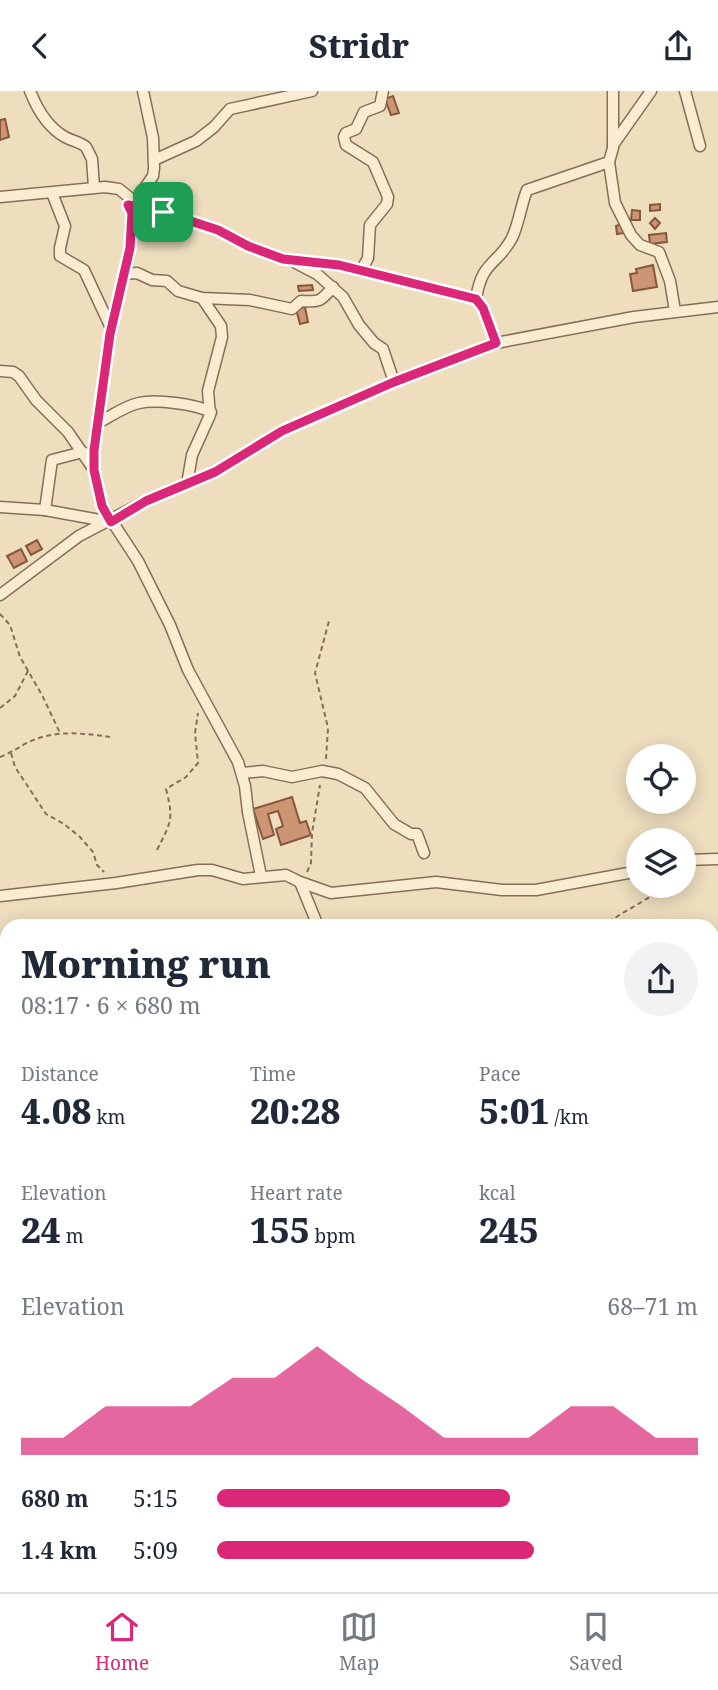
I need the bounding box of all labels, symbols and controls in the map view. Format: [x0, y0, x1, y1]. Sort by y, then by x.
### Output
text: Stridr [309, 24, 409, 67]
icon: back [21, 27, 59, 65]
icon: share [659, 27, 697, 65]
pin [133, 182, 193, 242]
icon: arrive [144, 193, 182, 231]
map controls [626, 744, 696, 898]
button: locate [626, 744, 696, 814]
button: layers [626, 828, 696, 898]
text: Morning run [21, 937, 271, 989]
button: share [624, 942, 698, 1016]
text: 08:17 · 6 × 680 m [21, 989, 201, 1021]
text: Distance [21, 1061, 99, 1087]
text: Time [250, 1061, 296, 1087]
text: Pace [479, 1061, 521, 1087]
text: 4.08 [21, 1087, 91, 1134]
text: 20:28 [250, 1087, 340, 1134]
text: 5:01 [479, 1087, 549, 1134]
text: km [91, 1104, 125, 1130]
text: /km [549, 1104, 589, 1130]
text: Elevation [21, 1180, 107, 1206]
text: Heart rate [250, 1180, 343, 1206]
text: kcal [479, 1180, 516, 1206]
text: 24 [21, 1206, 61, 1253]
text: 155 [250, 1206, 310, 1253]
text: 245 [479, 1206, 539, 1253]
text: m [61, 1223, 84, 1249]
text: bpm [310, 1223, 356, 1249]
text: Elevation [21, 1290, 125, 1322]
text: 68–71 m [607, 1290, 698, 1322]
text: 680 m [21, 1482, 89, 1514]
text: 5:15 [133, 1482, 178, 1514]
text: 1.4 km [21, 1534, 97, 1566]
text: 5:09 [133, 1534, 178, 1566]
tab: Home [95, 1608, 149, 1676]
tab: Map [339, 1608, 379, 1676]
tab: Saved [569, 1608, 623, 1676]

